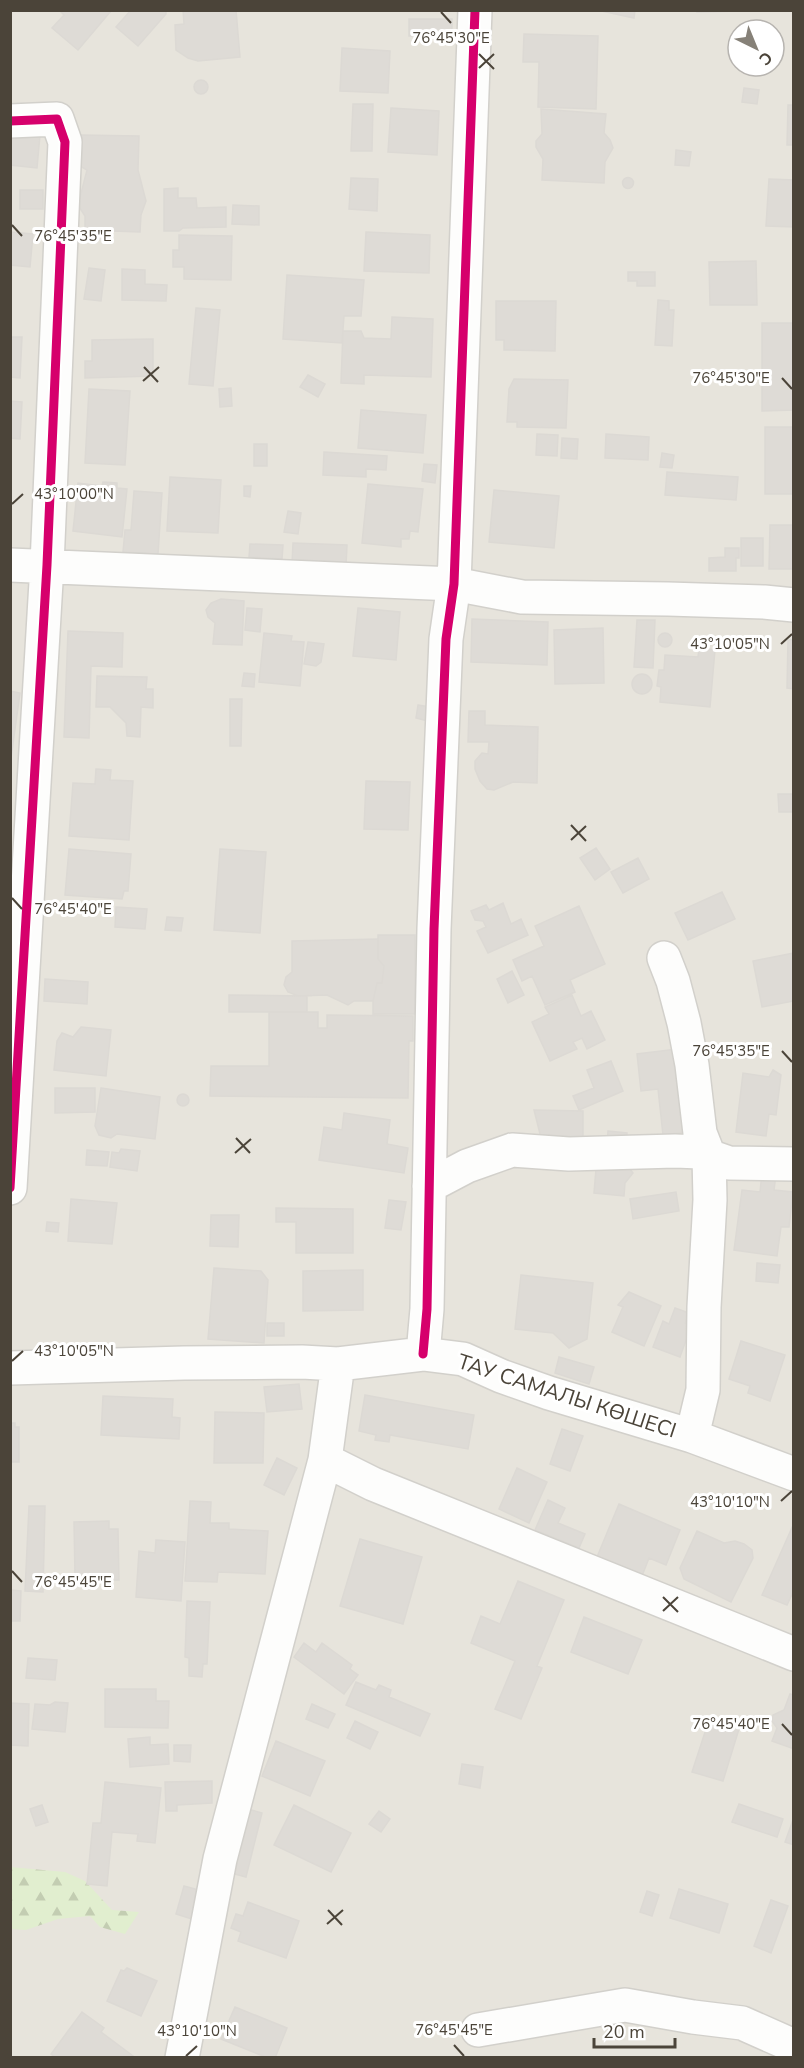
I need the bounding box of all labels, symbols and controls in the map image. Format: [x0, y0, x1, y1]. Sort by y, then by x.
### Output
north arrow [726, 18, 786, 78]
text: 76°45'30"E [412, 28, 490, 48]
text: С [754, 46, 777, 70]
text: 76°45'35"E [34, 226, 112, 246]
text: 76°45'30"E [692, 368, 770, 388]
text: 43°10'00"N [34, 484, 114, 504]
text: 43°10'05"N [690, 634, 770, 654]
text: 76°45'40"E [34, 899, 112, 919]
text: 76°45'35"E [692, 1041, 770, 1061]
text: 43°10'05"N [34, 1341, 114, 1361]
street label: ТАУ САМАЛЫ КӨШЕСІ [454, 1347, 680, 1445]
text: 43°10'10"N [690, 1492, 770, 1512]
text: 76°45'45"E [34, 1572, 112, 1592]
text: 76°45'40"E [692, 1714, 770, 1734]
scale bar [594, 2011, 675, 2049]
text: 76°45'45"E [415, 2020, 493, 2040]
text: 20 m [603, 2020, 645, 2044]
text: 43°10'10"N [157, 2021, 237, 2041]

